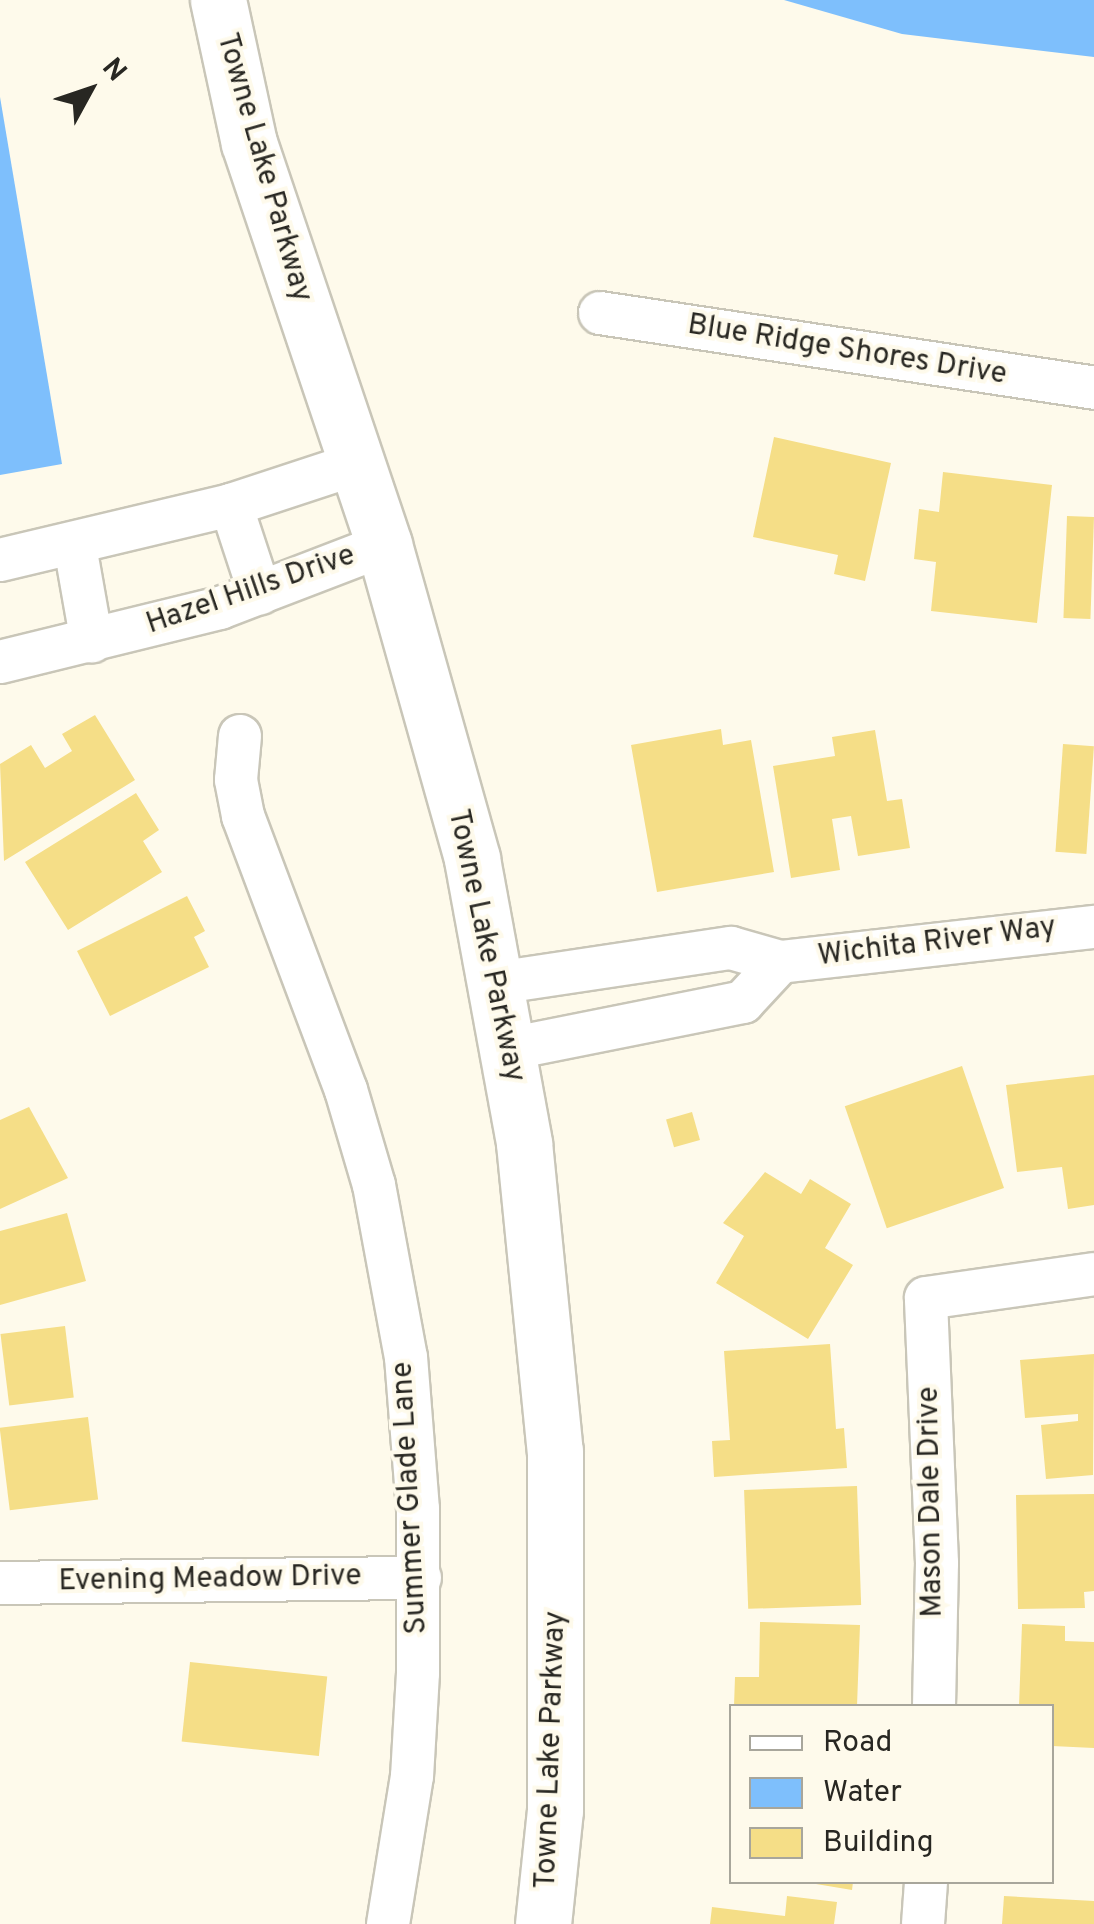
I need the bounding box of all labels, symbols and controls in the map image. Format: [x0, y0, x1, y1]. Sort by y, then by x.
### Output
street label: Towne Lake Parkway [207, 29, 319, 307]
north arrow [40, 40, 140, 140]
text: N [93, 51, 133, 90]
street label: Blue Ridge Shores Drive [685, 308, 1009, 394]
street label: Hazel Hills Drive [142, 538, 360, 644]
street label: Towne Lake Parkway [438, 806, 532, 1086]
street label: Wichita River Way [816, 910, 1058, 976]
street label: Summer Glade Lane [386, 1361, 436, 1635]
street label: Mason Dale Drive [912, 1386, 952, 1618]
street label: Evening Meadow Drive [58, 1559, 362, 1601]
street label: Towne Lake Parkway [529, 1610, 575, 1890]
legend [729, 1704, 1054, 1884]
text: Road [823, 1725, 892, 1762]
text: Water [823, 1775, 902, 1812]
text: Building [823, 1825, 934, 1862]

